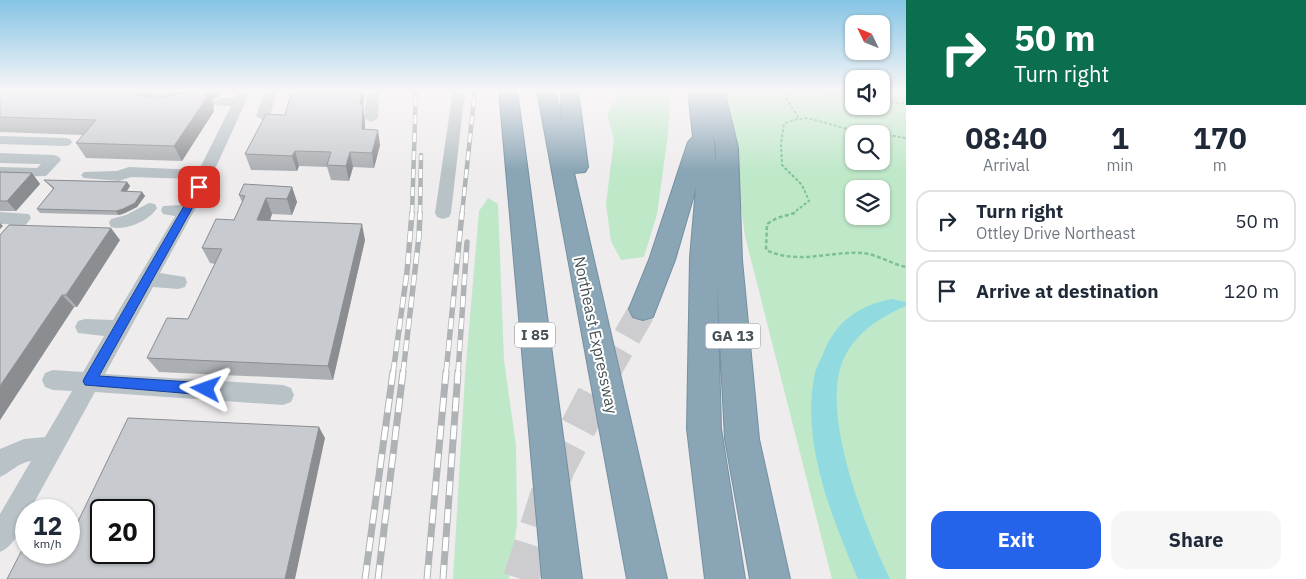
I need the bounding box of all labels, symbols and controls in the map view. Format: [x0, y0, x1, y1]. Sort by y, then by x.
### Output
north arrow [845, 15, 890, 60]
map controls [845, 15, 890, 225]
text: 50 m [1014, 15, 1096, 61]
icon: right [931, 20, 996, 85]
text: Turn right [1014, 59, 1109, 88]
button: sound [845, 70, 890, 115]
text: 08:40 [965, 118, 1047, 157]
text: 1 [1111, 118, 1129, 157]
text: 170 [1193, 118, 1247, 157]
button: search [845, 125, 890, 170]
text: Arrival [983, 155, 1030, 175]
text: min [1106, 155, 1133, 175]
text: m [1213, 155, 1227, 175]
pin [178, 166, 220, 208]
icon: arrive [185, 173, 213, 201]
button: layers [845, 180, 890, 225]
text: Turn right [976, 199, 1063, 223]
icon: right [933, 207, 961, 235]
text: 50 m [1235, 209, 1279, 233]
text: Ottley Drive Northeast [976, 223, 1136, 243]
street label: Northeast Expressway [570, 254, 622, 416]
icon: arrive [933, 277, 961, 305]
text: Arrive at destination [976, 279, 1159, 303]
text: 120 m [1224, 279, 1279, 303]
road number: I 85 [515, 322, 555, 348]
road number: GA 13 [706, 324, 760, 348]
position arrow [179, 362, 231, 414]
speed limit sign: 20 [90, 499, 155, 564]
text: 12 [32, 509, 63, 542]
button: Exit [931, 511, 1101, 569]
button: Share [1111, 511, 1281, 569]
text: km/h [33, 536, 62, 551]

